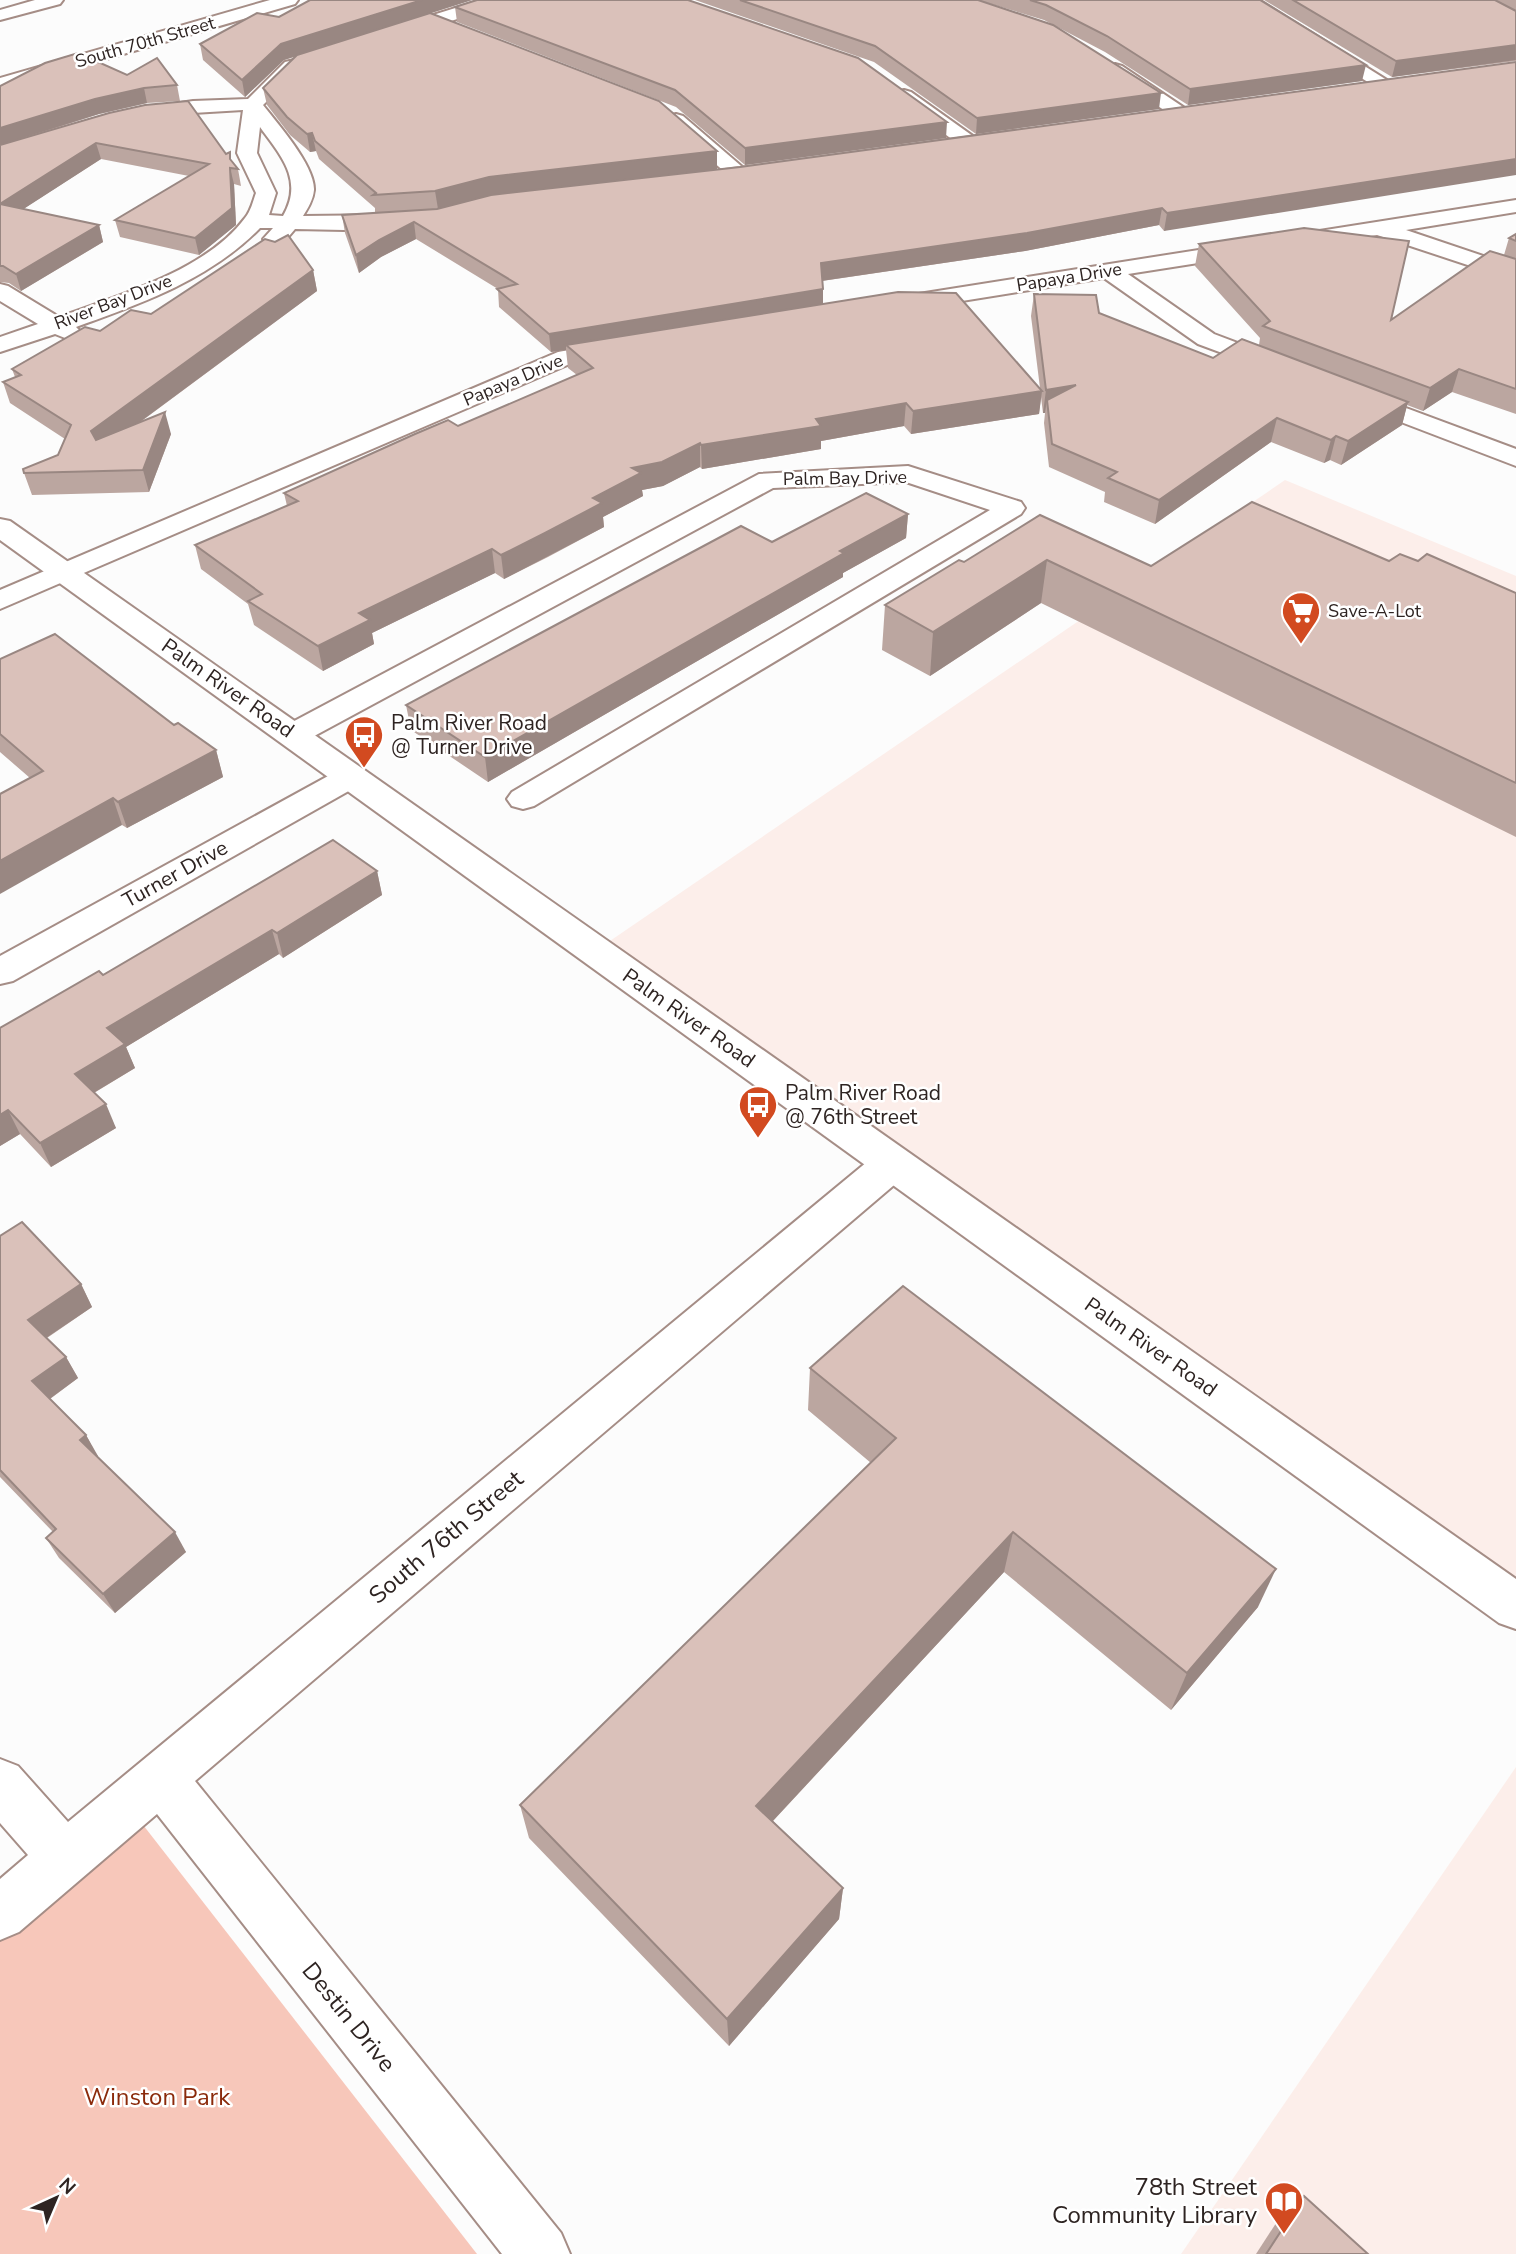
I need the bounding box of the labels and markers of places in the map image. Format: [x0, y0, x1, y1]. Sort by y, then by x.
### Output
supermarket icon: Save-A-Lot [1280, 590, 1322, 645]
place label: Save-A-Lot [1328, 599, 1422, 623]
place label: Palm River Road @ Turner Drive [391, 709, 547, 761]
bus stop icon: Palm River Road @ Turner Drive [343, 714, 385, 769]
place label: Palm River Road @ 76th Street [785, 1079, 941, 1131]
bus stop icon: Palm River Road @ 76th Street [737, 1084, 779, 1139]
place label: 78th Street Community Library [1052, 2171, 1258, 2231]
library icon: 78th Street Community Library [1263, 2180, 1305, 2235]

